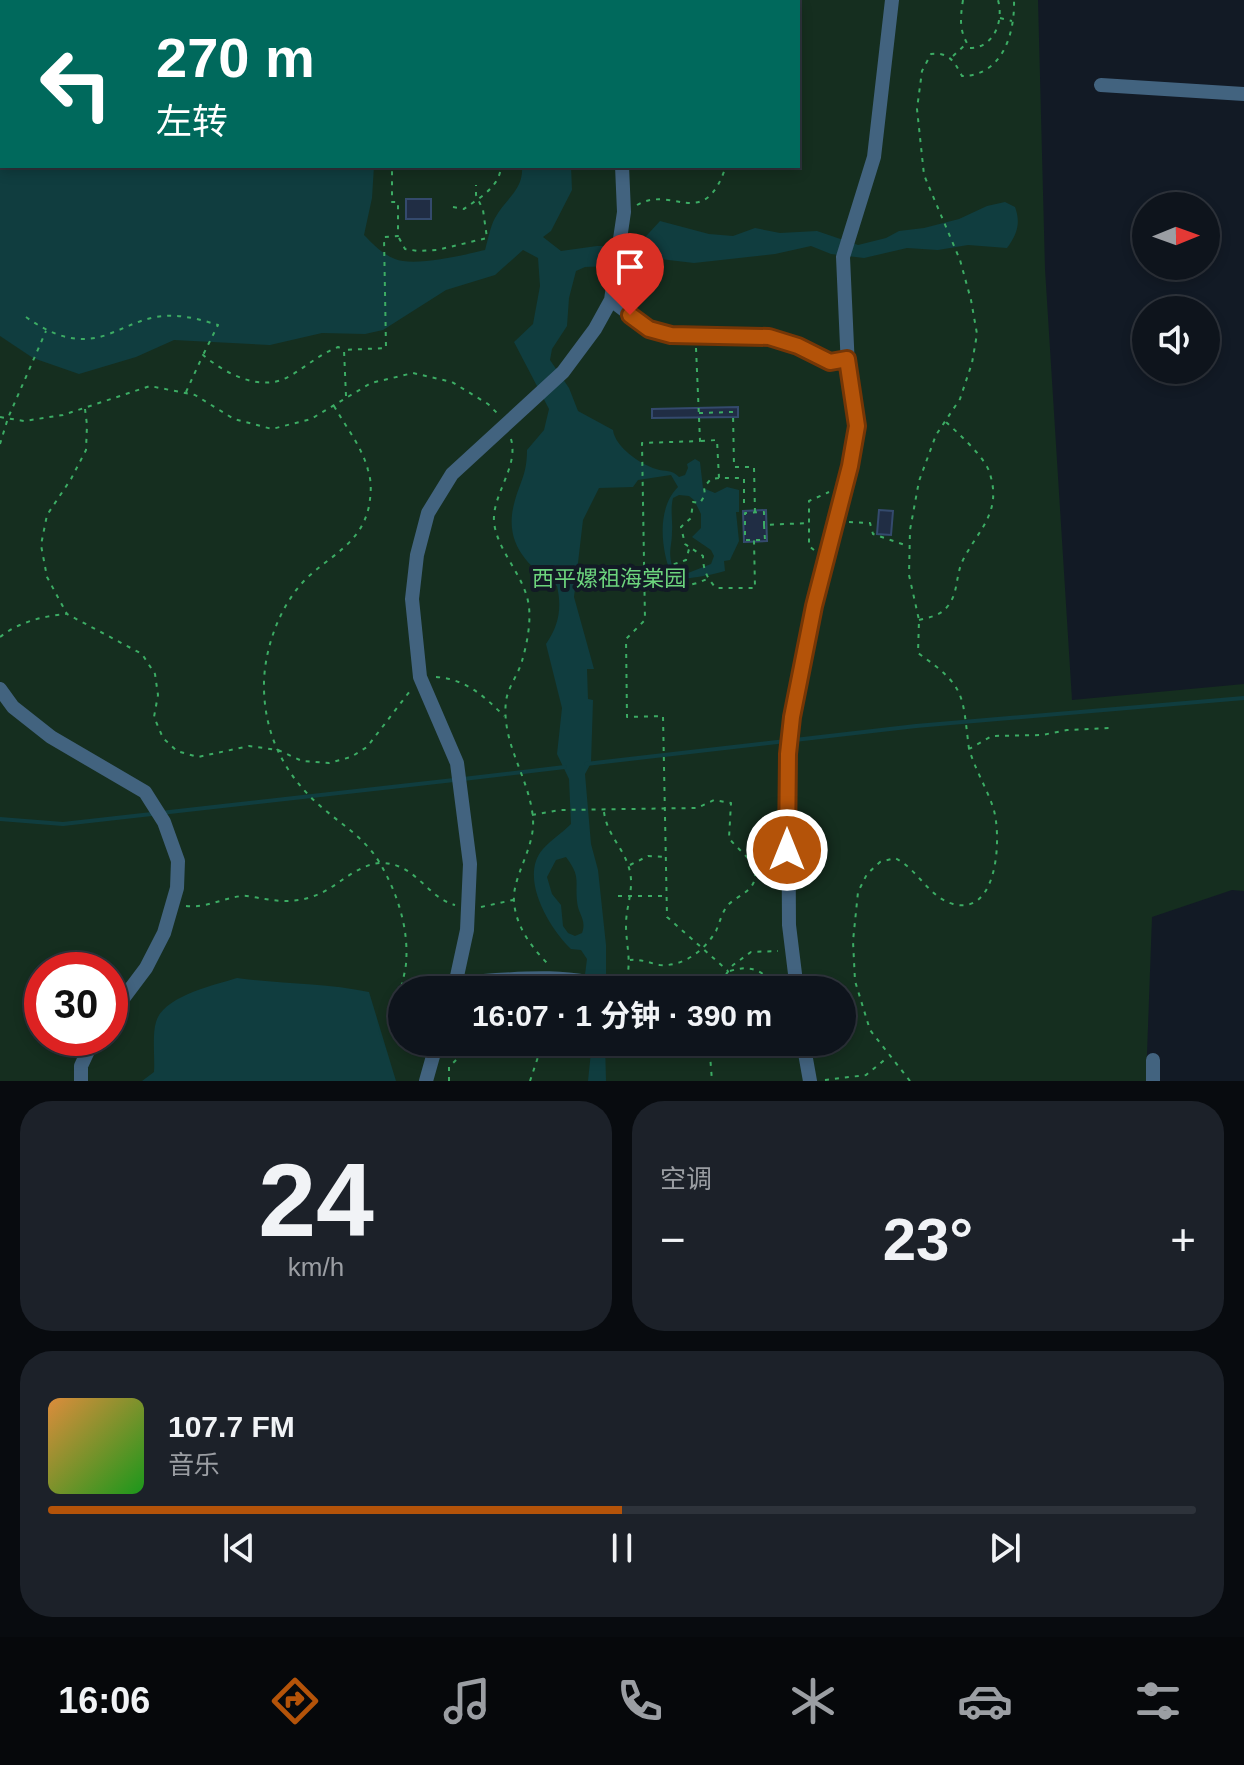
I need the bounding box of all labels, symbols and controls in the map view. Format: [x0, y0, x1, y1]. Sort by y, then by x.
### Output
text: 270 m [156, 26, 315, 89]
icon: left [24, 32, 128, 136]
text: 左转 [156, 101, 228, 142]
north arrow [1132, 192, 1220, 280]
map controls [1132, 192, 1220, 384]
pin [596, 233, 664, 315]
icon: arrive [608, 245, 652, 289]
button: sound [1132, 296, 1220, 384]
park label: 西平嫘祖海棠园 [532, 566, 686, 591]
position arrow [745, 808, 829, 892]
speed limit sign: 30 [24, 952, 128, 1056]
text: 16:07 · 1 分钟 · 390 m [472, 999, 772, 1032]
text: 24 [258, 1142, 374, 1258]
text: 空调 [660, 1164, 712, 1194]
text: 23° [883, 1206, 973, 1273]
text: − [660, 1215, 686, 1264]
text: + [1170, 1215, 1196, 1264]
text: km/h [288, 1252, 344, 1282]
text: 107.7 FM [168, 1410, 295, 1443]
text: 音乐 [168, 1450, 220, 1480]
icon: previous [217, 1526, 261, 1570]
icon: pause [600, 1526, 644, 1570]
icon: next [983, 1526, 1027, 1570]
icon: directions [267, 1673, 323, 1729]
icon: music [439, 1673, 495, 1729]
icon: phone [612, 1673, 668, 1729]
icon: climate [785, 1673, 841, 1729]
icon: car [957, 1673, 1013, 1729]
icon: filters [1130, 1673, 1186, 1729]
text: 16:06 [58, 1680, 150, 1721]

